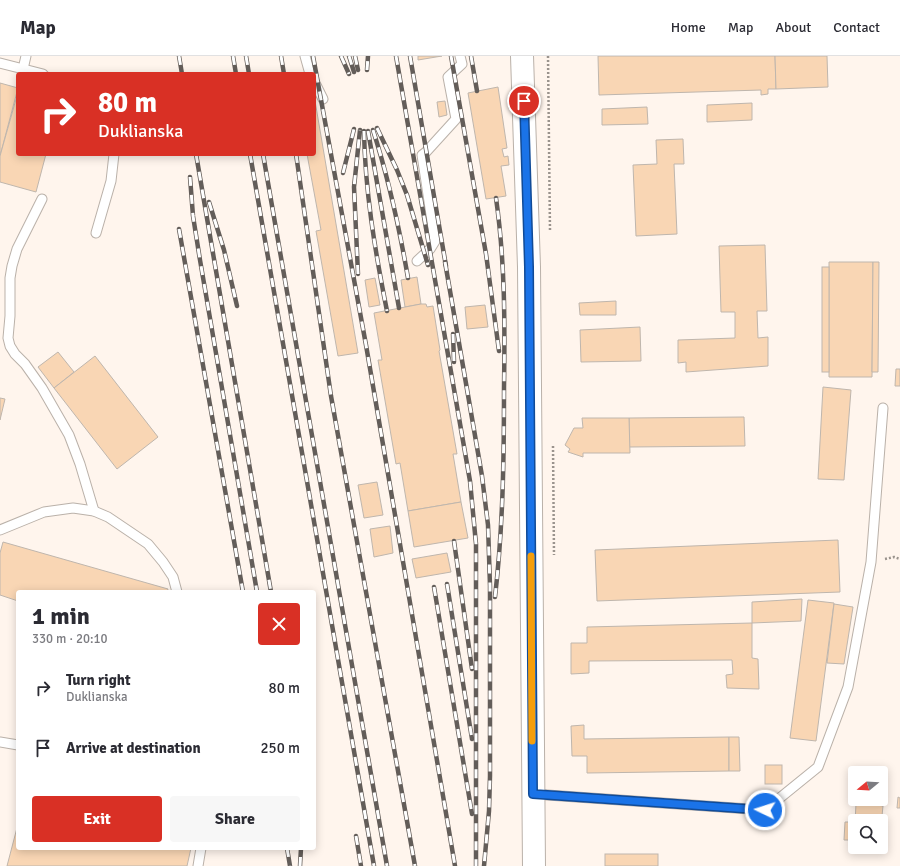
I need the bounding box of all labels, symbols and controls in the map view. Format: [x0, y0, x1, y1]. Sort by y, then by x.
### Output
text: Map [20, 16, 56, 40]
text: Home [671, 19, 706, 36]
text: Map [728, 19, 753, 36]
text: About [775, 19, 811, 36]
text: Contact [833, 19, 880, 36]
pin [507, 84, 541, 118]
text: 80 m [98, 86, 157, 120]
icon: right [32, 88, 84, 140]
icon: arrive [513, 90, 535, 112]
text: Duklianska [98, 120, 183, 142]
text: 1 min [32, 601, 90, 631]
button: close [258, 603, 300, 645]
text: 330 m · 20:10 [32, 631, 108, 647]
text: Turn right [66, 671, 131, 689]
icon: right [32, 677, 54, 699]
text: 80 m [269, 679, 300, 697]
text: Duklianska [66, 689, 128, 705]
icon: arrive [32, 737, 54, 759]
text: Arrive at destination [66, 739, 201, 757]
text: 250 m [260, 739, 300, 757]
north arrow [848, 766, 888, 806]
map controls [848, 766, 888, 854]
position arrow [744, 789, 786, 831]
button: Exit [32, 796, 162, 842]
button: Share [170, 796, 300, 842]
button: search [848, 814, 888, 854]

